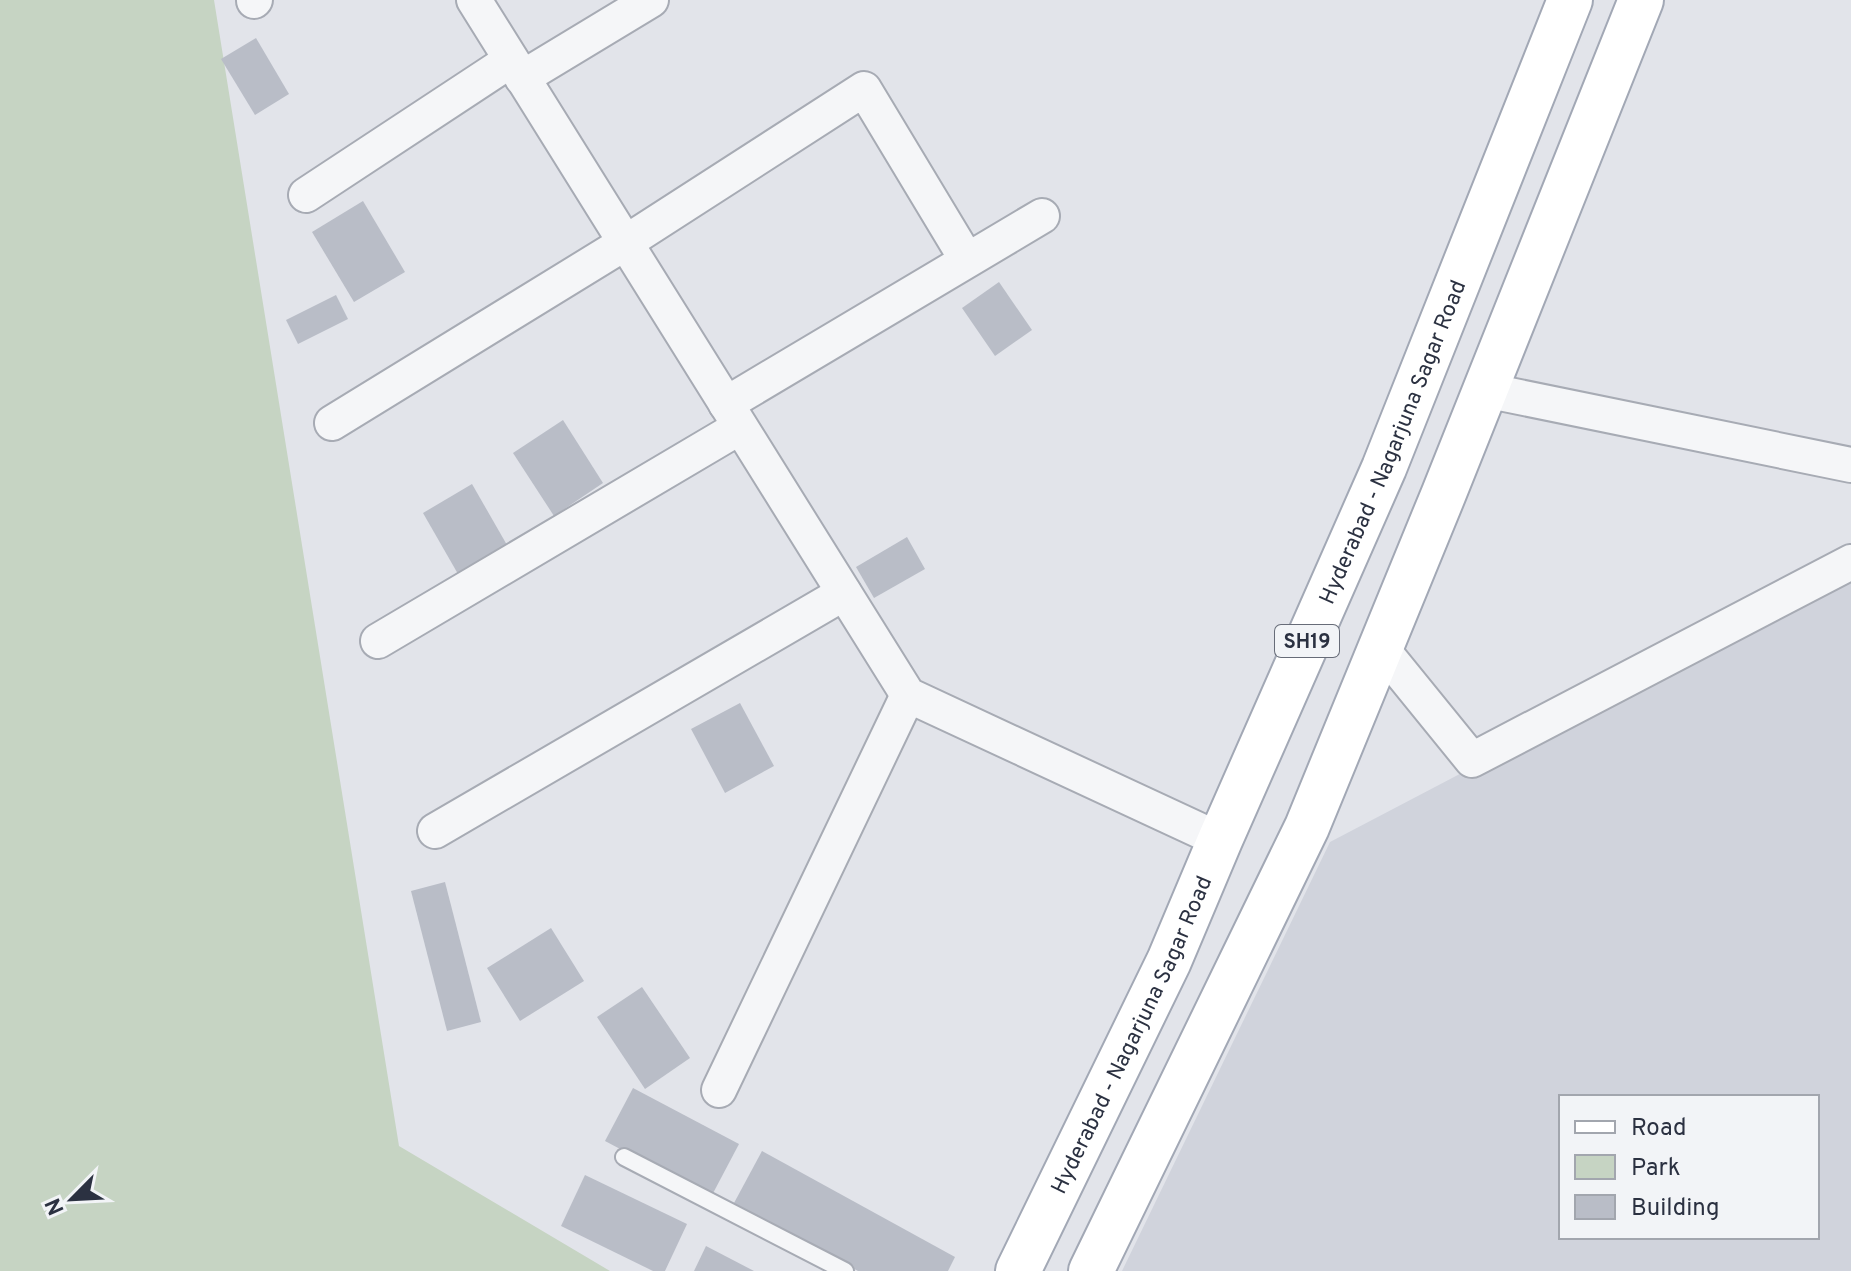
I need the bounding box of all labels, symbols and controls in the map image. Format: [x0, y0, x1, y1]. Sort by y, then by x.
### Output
street label: Hyderabad - Nagarjuna Sagar Road [1315, 277, 1473, 609]
road number: SH19 [1275, 625, 1339, 657]
street label: Hyderabad - Nagarjuna Sagar Road [1047, 872, 1219, 1199]
legend [1559, 1095, 1819, 1239]
text: Road [1631, 1114, 1687, 1144]
text: Park [1631, 1154, 1681, 1184]
north arrow [32, 1159, 112, 1239]
text: N [40, 1193, 72, 1219]
text: Building [1631, 1194, 1720, 1224]

